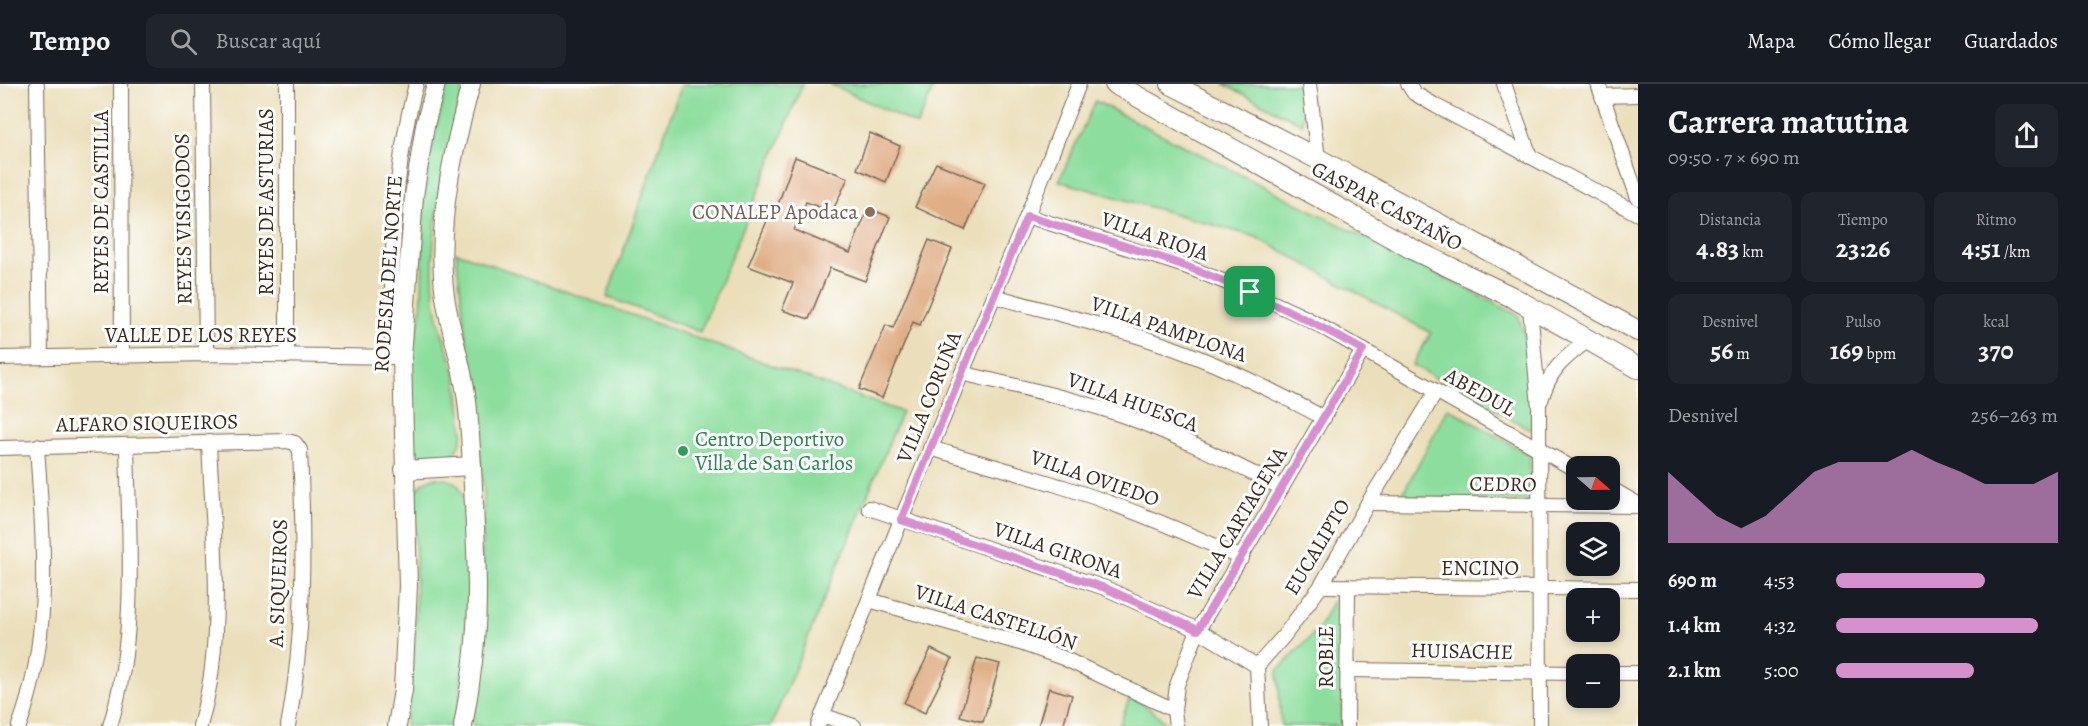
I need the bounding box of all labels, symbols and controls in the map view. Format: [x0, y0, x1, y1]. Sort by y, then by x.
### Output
search box [146, 14, 566, 68]
text: Tempo [30, 22, 110, 60]
icon: search [167, 25, 200, 58]
text: Buscar aquí [215, 26, 321, 56]
text: Mapa [1747, 27, 1795, 55]
text: Cómo llegar [1828, 27, 1931, 55]
text: Guardados [1964, 27, 2058, 55]
text: Carrera matutina [1668, 99, 1909, 144]
button: share [1995, 104, 2058, 167]
street label: REYES DE ASTURIAS [252, 108, 280, 296]
street label: REYES DE CASTILLA [87, 109, 115, 294]
street label: REYES VISIGODOS [168, 133, 198, 305]
text: 09:50 · 7 × 690 m [1668, 144, 1800, 171]
street label: GASPAR CASTAÑO [1307, 154, 1467, 258]
street label: RODESIA DEL NORTE [367, 174, 409, 374]
place label: CONALEP Apodaca [692, 198, 858, 226]
street label: VILLA RIOJA [1097, 204, 1213, 268]
marker: CONALEP Apodaca [863, 205, 877, 219]
text: Distancia [1699, 209, 1761, 231]
text: Tiempo [1838, 209, 1888, 231]
text: Ritmo [1976, 209, 2016, 231]
text: 4.83 [1696, 231, 1739, 266]
text: 23:26 [1836, 231, 1890, 266]
text: 4:51 [1962, 231, 2001, 266]
text: km [1739, 241, 1764, 263]
text: /km [2001, 241, 2030, 263]
pin [1224, 266, 1275, 317]
icon: arrive [1233, 275, 1266, 308]
street label: VILLA PAMPLONA [1086, 289, 1251, 369]
text: Desnivel [1702, 311, 1758, 333]
text: Pulso [1845, 311, 1881, 333]
text: kcal [1983, 311, 2009, 333]
street label: VALLE DE LOS REYES [104, 321, 297, 349]
street label: VILLA CORUÑA [890, 326, 968, 468]
text: 56 [1710, 333, 1733, 368]
text: 169 [1830, 333, 1863, 368]
text: 370 [1978, 333, 2014, 368]
text: m [1733, 343, 1750, 365]
text: bpm [1863, 343, 1896, 365]
street label: ABEDUL [1439, 361, 1521, 423]
street label: VILLA HUESCA [1063, 365, 1203, 439]
text: Desnivel [1668, 402, 1738, 429]
text: 256–263 m [1971, 402, 2058, 429]
street label: ALFARO SIQUEIROS [55, 407, 238, 439]
place label: Centro Deportivo Villa de San Carlos [694, 425, 853, 477]
street label: VILLA CARTAGENA [1180, 441, 1294, 605]
street label: VILLA OVIEDO [1026, 443, 1163, 513]
marker: Centro Deportivo Villa de San Carlos [676, 444, 690, 458]
north arrow [1566, 456, 1620, 510]
map controls [1566, 456, 1620, 708]
street label: CEDRO [1469, 469, 1537, 499]
street label: EUCALIPTO [1277, 494, 1357, 600]
street label: VILLA GIRONA [989, 515, 1127, 585]
street label: A. SIQUEIROS [262, 518, 294, 649]
button: layers [1566, 522, 1620, 576]
street label: ENCINO [1441, 554, 1519, 582]
text: 690 m [1668, 567, 1717, 594]
text: 4:53 [1764, 567, 1795, 594]
street label: VILLA CASTELLÓN [910, 577, 1081, 656]
button: + [1566, 588, 1620, 642]
text: 1.4 km [1668, 612, 1721, 639]
text: 4:32 [1764, 612, 1796, 639]
street label: ROBLE [1312, 626, 1340, 688]
street label: HUISACHE [1411, 636, 1513, 666]
button: − [1566, 654, 1620, 708]
text: 2.1 km [1668, 657, 1721, 684]
text: 5:00 [1764, 657, 1799, 684]

